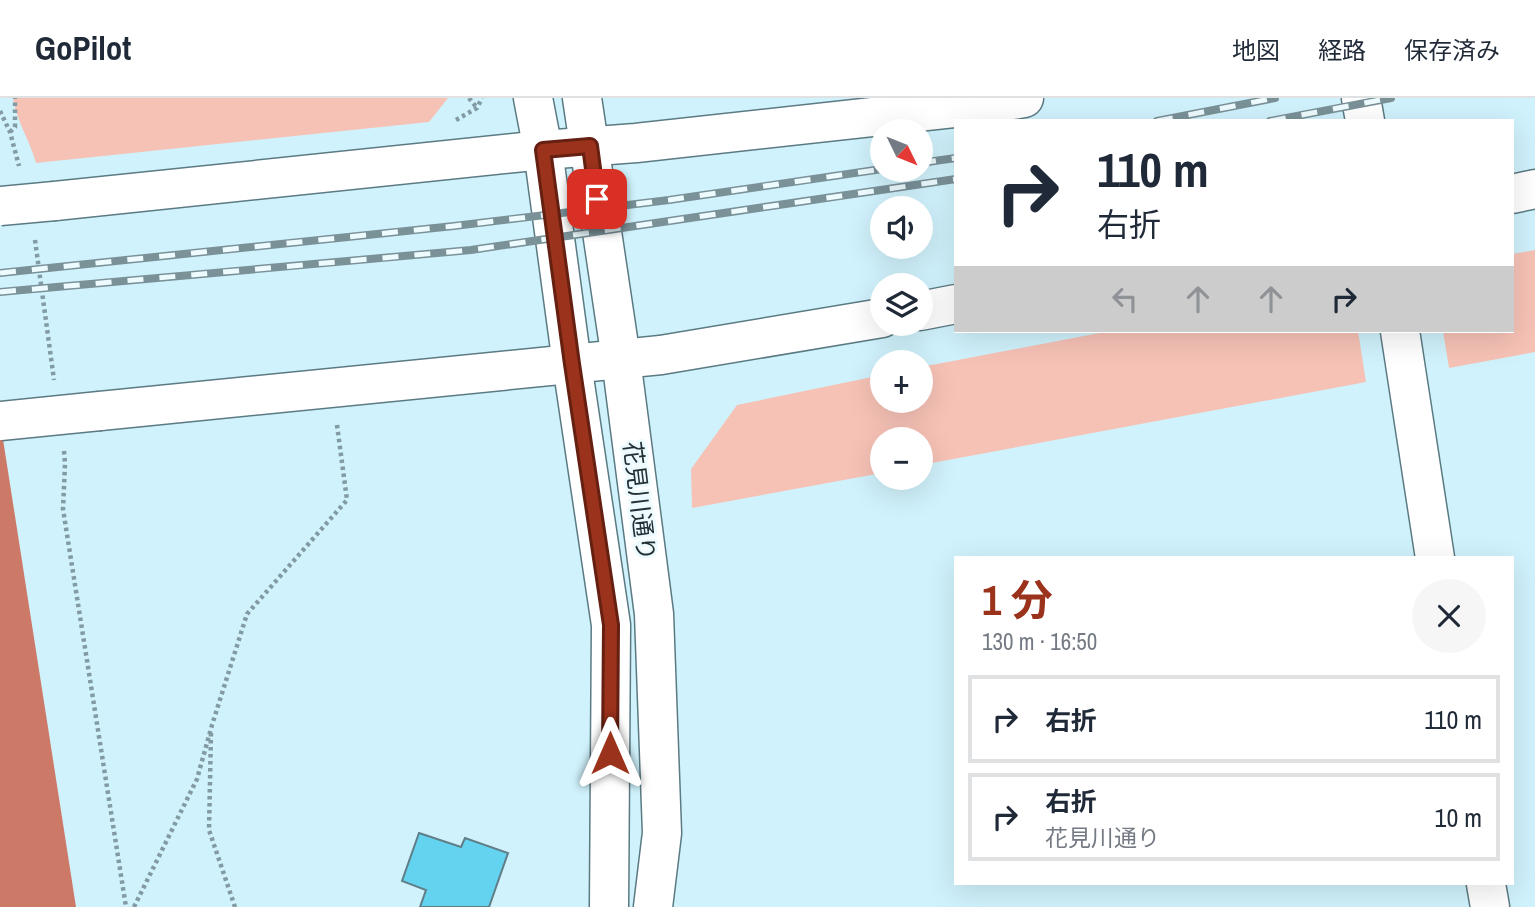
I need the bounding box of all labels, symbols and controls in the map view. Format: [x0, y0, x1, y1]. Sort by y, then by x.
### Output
text: GoPilot [35, 26, 131, 70]
text: 地図 [1232, 34, 1280, 66]
text: 経路 [1318, 34, 1366, 66]
text: 保存済み [1404, 34, 1500, 66]
north arrow [870, 119, 933, 182]
map controls [870, 119, 933, 490]
text: 110 m [1097, 136, 1209, 202]
icon: right [982, 147, 1073, 238]
pin [567, 169, 627, 229]
icon: arrive [578, 180, 616, 218]
button: sound [870, 196, 933, 259]
text: 右折 [1097, 203, 1161, 246]
button: layers [870, 273, 933, 336]
icon: left [1106, 280, 1144, 318]
icon: ahead [1179, 280, 1217, 318]
icon: ahead [1252, 280, 1290, 318]
icon: right [1325, 280, 1363, 318]
button: + [870, 350, 933, 413]
button: − [870, 427, 933, 490]
street label: 花見川通り [617, 439, 663, 563]
text: 1 分 [982, 572, 1053, 628]
button: close [1412, 579, 1486, 653]
text: 130 m · 16:50 [982, 626, 1097, 657]
icon: right [986, 700, 1024, 738]
text: 110 m [1424, 702, 1482, 737]
text: 右折 [1045, 703, 1097, 738]
position arrow [573, 716, 647, 790]
text: 右折 [1045, 784, 1097, 819]
icon: right [986, 798, 1024, 836]
text: 10 m [1435, 800, 1482, 835]
text: 花見川通り [1045, 822, 1160, 853]

